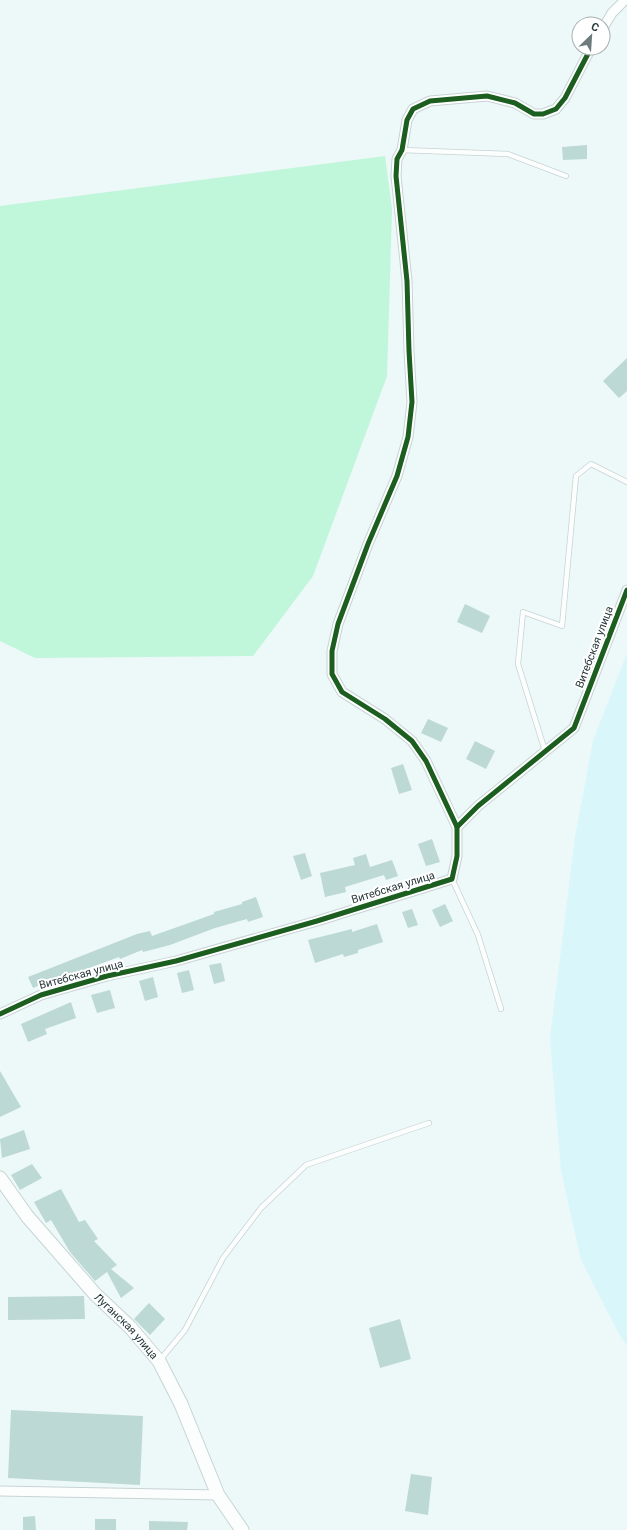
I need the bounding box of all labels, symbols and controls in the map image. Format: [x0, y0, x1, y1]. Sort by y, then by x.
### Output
north arrow [571, 16, 611, 56]
text: С [589, 20, 601, 35]
street label: Витебская улица [573, 604, 616, 690]
street label: Витебская улица [350, 869, 436, 906]
street label: Витебская улица [38, 957, 125, 992]
street label: Луганская улица [91, 1291, 161, 1362]

